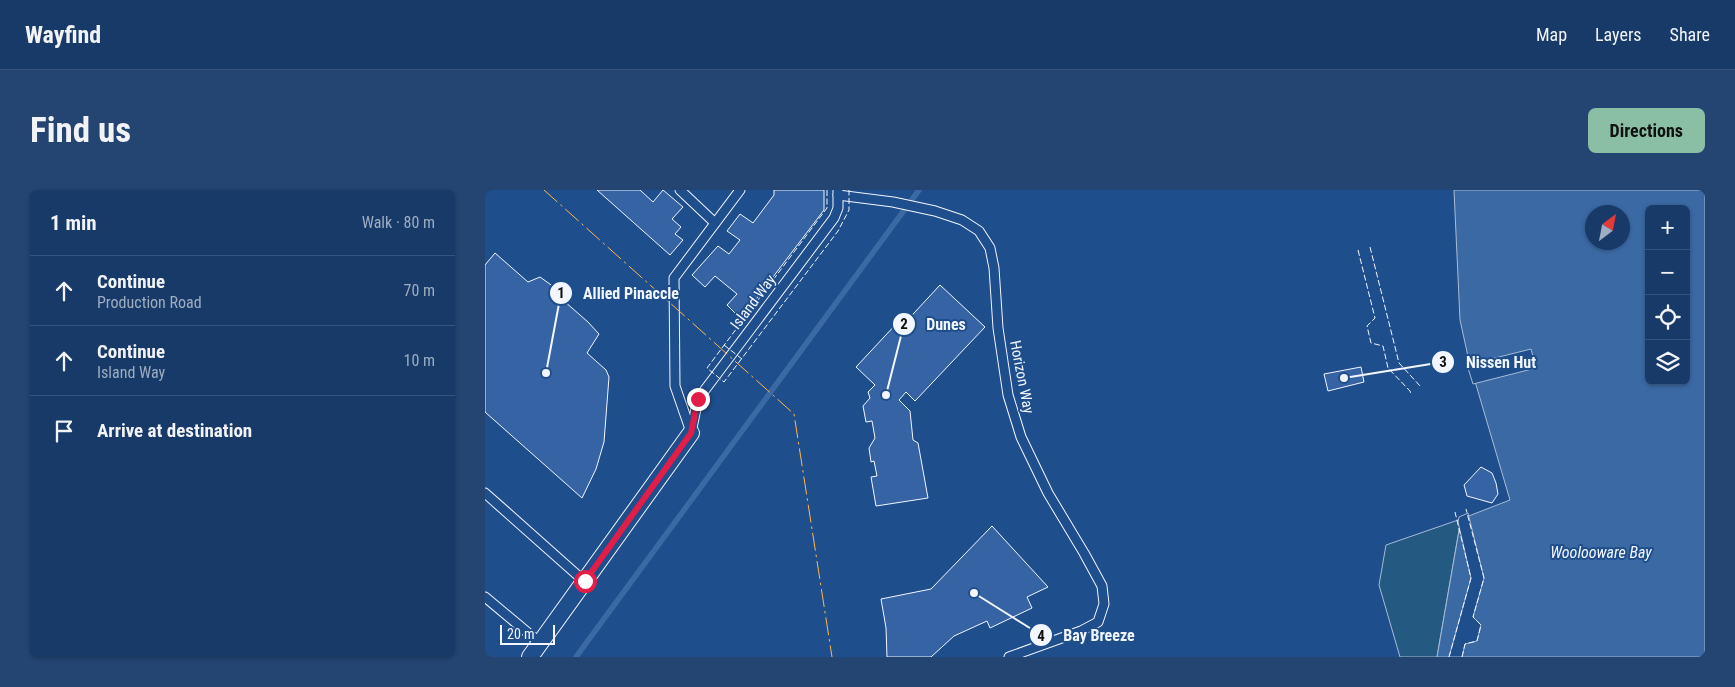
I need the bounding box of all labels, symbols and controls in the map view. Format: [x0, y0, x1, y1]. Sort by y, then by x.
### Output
text: Wayfind [25, 21, 101, 49]
text: Map [1536, 24, 1567, 45]
text: Layers [1595, 24, 1642, 45]
text: Share [1670, 24, 1710, 45]
button: Directions [1588, 108, 1705, 153]
text: Find us [30, 110, 131, 151]
north arrow [1585, 205, 1630, 250]
map controls [1645, 205, 1690, 385]
button: + [1645, 205, 1690, 250]
text: 1 min [50, 211, 97, 235]
text: Walk · 80 m [362, 213, 435, 232]
button: − [1645, 250, 1690, 295]
text: Continue [97, 270, 165, 293]
street label: Island Way [727, 271, 779, 333]
icon: ahead [50, 277, 78, 305]
callout: Allied Pinaccle [548, 278, 689, 309]
text: 70 m [403, 281, 435, 300]
text: 1 [557, 284, 565, 302]
text: Allied Pinaccle [583, 284, 679, 303]
text: Production Road [97, 293, 202, 312]
button: locate [1645, 295, 1690, 340]
callout: Dunes [892, 309, 976, 340]
text: 2 [900, 315, 908, 333]
text: Dunes [926, 315, 966, 334]
street label: Horizon Way [1006, 339, 1038, 415]
text: Continue [97, 340, 165, 363]
button: layers [1645, 340, 1690, 385]
icon: ahead [50, 347, 78, 375]
callout: Nissen Hut [1431, 347, 1546, 378]
text: 10 m [403, 351, 435, 370]
text: 3 [1439, 353, 1447, 371]
text: Nissen Hut [1466, 353, 1536, 372]
text: Island Way [97, 363, 165, 382]
route end [687, 388, 710, 411]
icon: arrive [50, 417, 78, 445]
text: Arrive at destination [97, 419, 252, 442]
water label: Woolooware Bay [1550, 543, 1652, 562]
route start [574, 570, 597, 593]
callout: Bay Breeze [1028, 620, 1144, 651]
scale bar [500, 622, 555, 645]
text: 20 m [507, 626, 535, 642]
text: Bay Breeze [1063, 626, 1135, 645]
text: 4 [1037, 627, 1045, 645]

